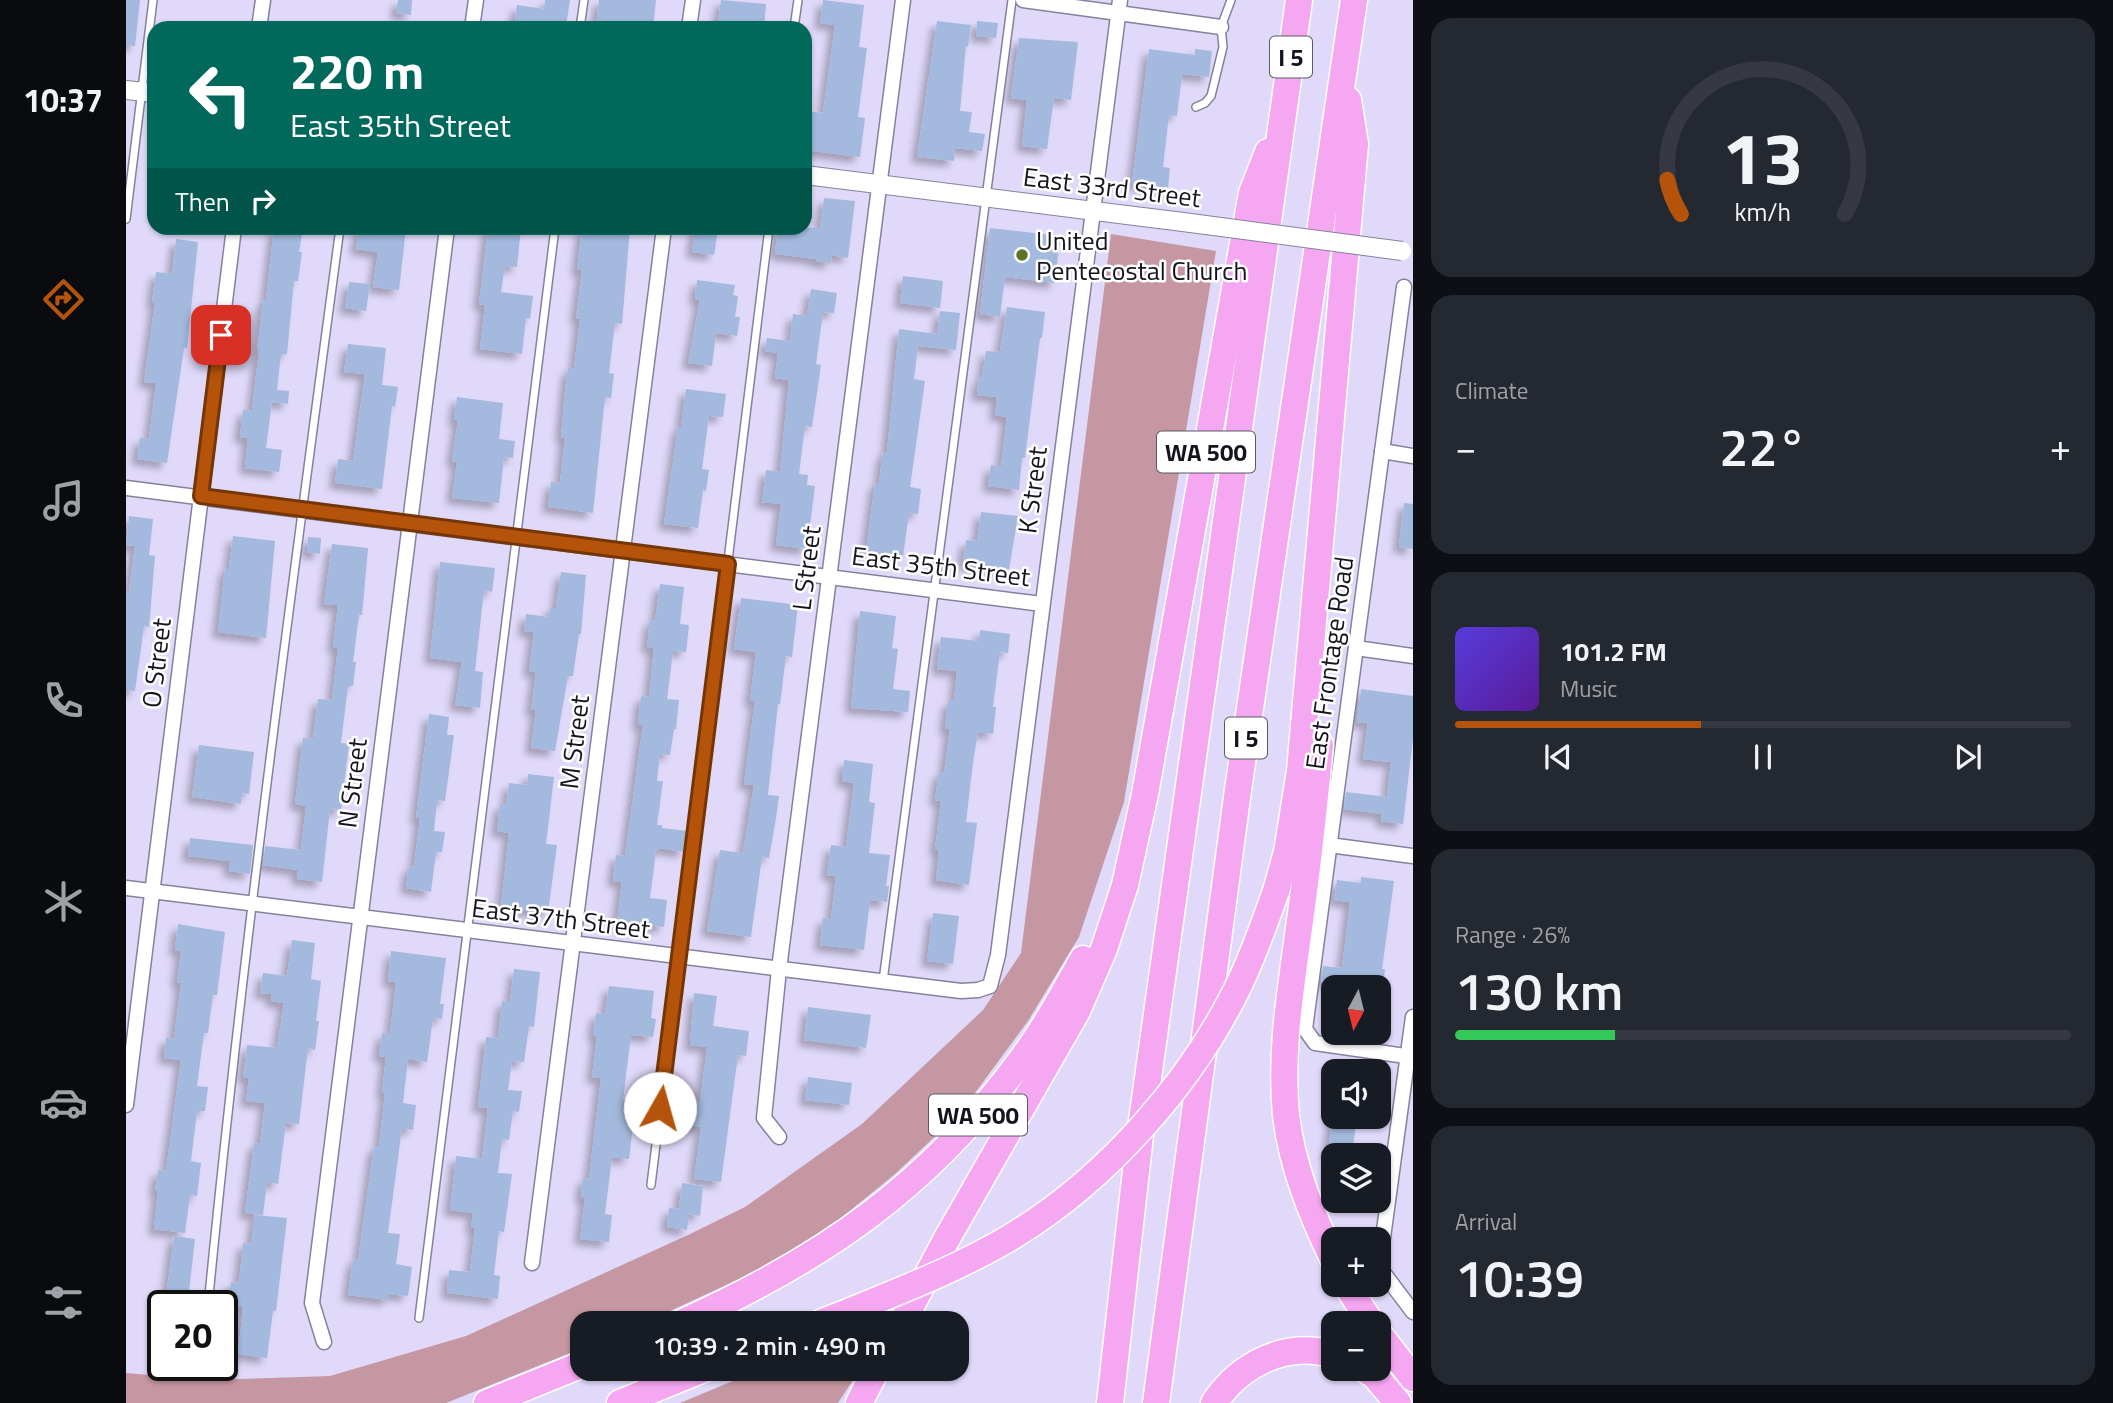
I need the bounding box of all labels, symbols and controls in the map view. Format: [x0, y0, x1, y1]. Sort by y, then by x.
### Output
text: 220 m [290, 33, 424, 108]
road number: I 5 [1270, 36, 1312, 78]
icon: left [175, 49, 266, 140]
text: 10:37 [23, 76, 103, 124]
text: East 35th Street [290, 101, 511, 149]
text: 13 [1722, 102, 1804, 212]
street label: East 33rd Street [1021, 157, 1203, 217]
text: Then [175, 182, 230, 221]
icon: right [244, 182, 282, 220]
text: km/h [1735, 192, 1791, 230]
place label: United Pentecostal Church [1036, 221, 1247, 290]
marker: United Pentecostal Church [1014, 247, 1030, 263]
icon: directions [39, 275, 88, 324]
pin [191, 305, 251, 365]
icon: arrive [202, 316, 240, 354]
text: Climate [1455, 373, 1528, 408]
text: 22° [1719, 407, 1807, 486]
text: − [1455, 418, 1476, 476]
text: + [2050, 418, 2071, 476]
road number: WA 500 [1157, 432, 1255, 472]
street label: K Street [1007, 444, 1057, 536]
icon: music [39, 476, 88, 525]
street label: L Street [781, 523, 831, 613]
street label: East 35th Street [850, 536, 1032, 596]
street label: East Frontage Road [1295, 554, 1363, 772]
street label: O Street [131, 616, 181, 710]
text: 101.2 FM [1560, 632, 1667, 671]
text: Music [1560, 671, 1617, 706]
icon: phone [39, 676, 88, 725]
street label: M Street [549, 693, 599, 791]
road number: I 5 [1225, 718, 1267, 758]
street label: N Street [327, 736, 377, 830]
icon: previous [1539, 738, 1577, 776]
icon: pause [1744, 738, 1782, 776]
icon: next [1949, 738, 1987, 776]
icon: climate [39, 877, 88, 926]
street label: East 37th Street [470, 888, 652, 948]
text: Range · 26% [1455, 917, 1570, 952]
text: 130 km [1455, 951, 1623, 1030]
north arrow [1321, 975, 1391, 1045]
map controls [1321, 975, 1391, 1381]
button: sound [1321, 1059, 1391, 1129]
position arrow [623, 1071, 697, 1145]
icon: car [39, 1078, 88, 1127]
road number: WA 500 [929, 1094, 1027, 1135]
button: layers [1321, 1143, 1391, 1213]
text: Arrival [1455, 1204, 1517, 1239]
button: + [1321, 1227, 1391, 1297]
text: 10:39 [1455, 1238, 1584, 1317]
icon: filters [39, 1278, 88, 1327]
speed limit sign: 20 [147, 1290, 238, 1381]
button: − [1321, 1311, 1391, 1381]
text: 10:39 · 2 min · 490 m [653, 1326, 886, 1365]

